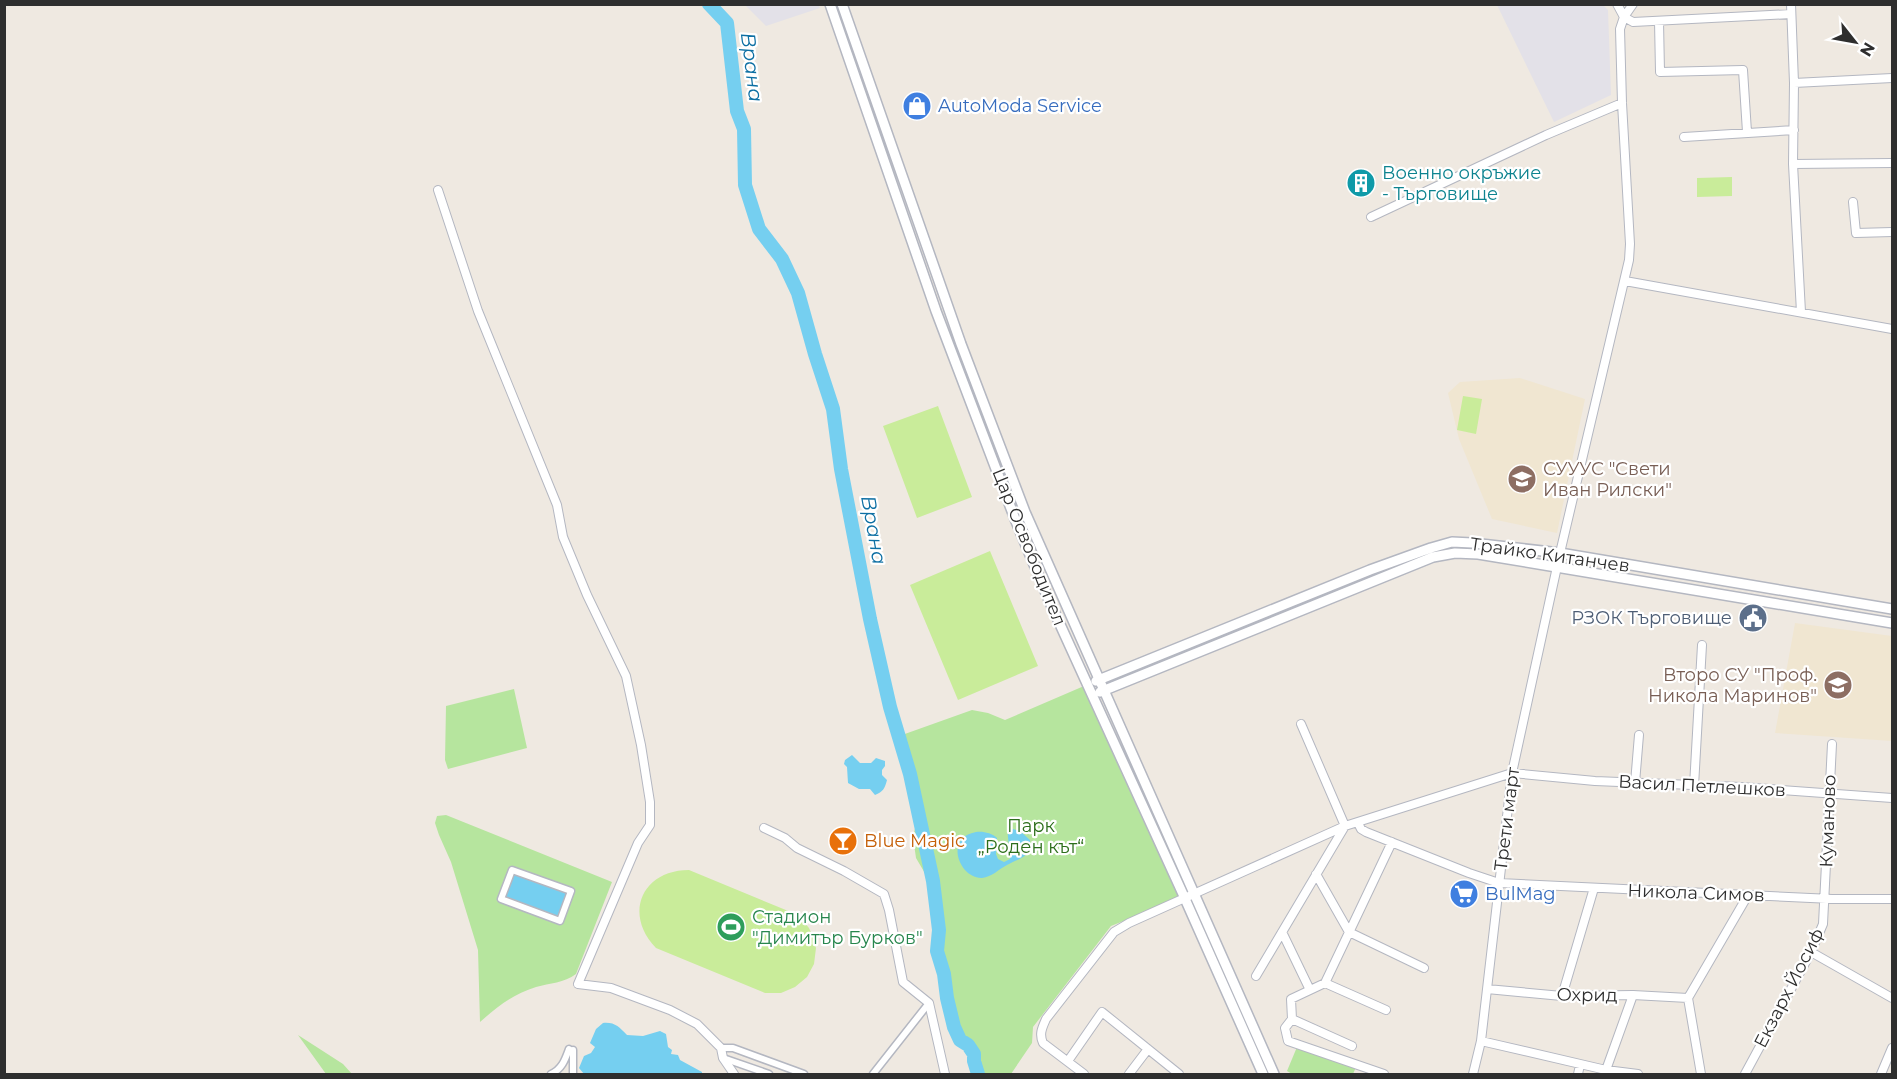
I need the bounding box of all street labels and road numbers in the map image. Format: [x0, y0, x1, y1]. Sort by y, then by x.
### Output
street label: Цар Освободител [987, 465, 1071, 629]
street label: Трайко Китанчев [1469, 533, 1631, 577]
street label: Трети март [1490, 765, 1524, 872]
street label: Васил Петлешков [1618, 771, 1786, 801]
street label: Куманово [1815, 774, 1841, 868]
street label: Никола Симов [1627, 880, 1765, 906]
street label: Екзарх Йосиф [1749, 924, 1829, 1052]
street label: Охрид [1556, 983, 1618, 1007]

